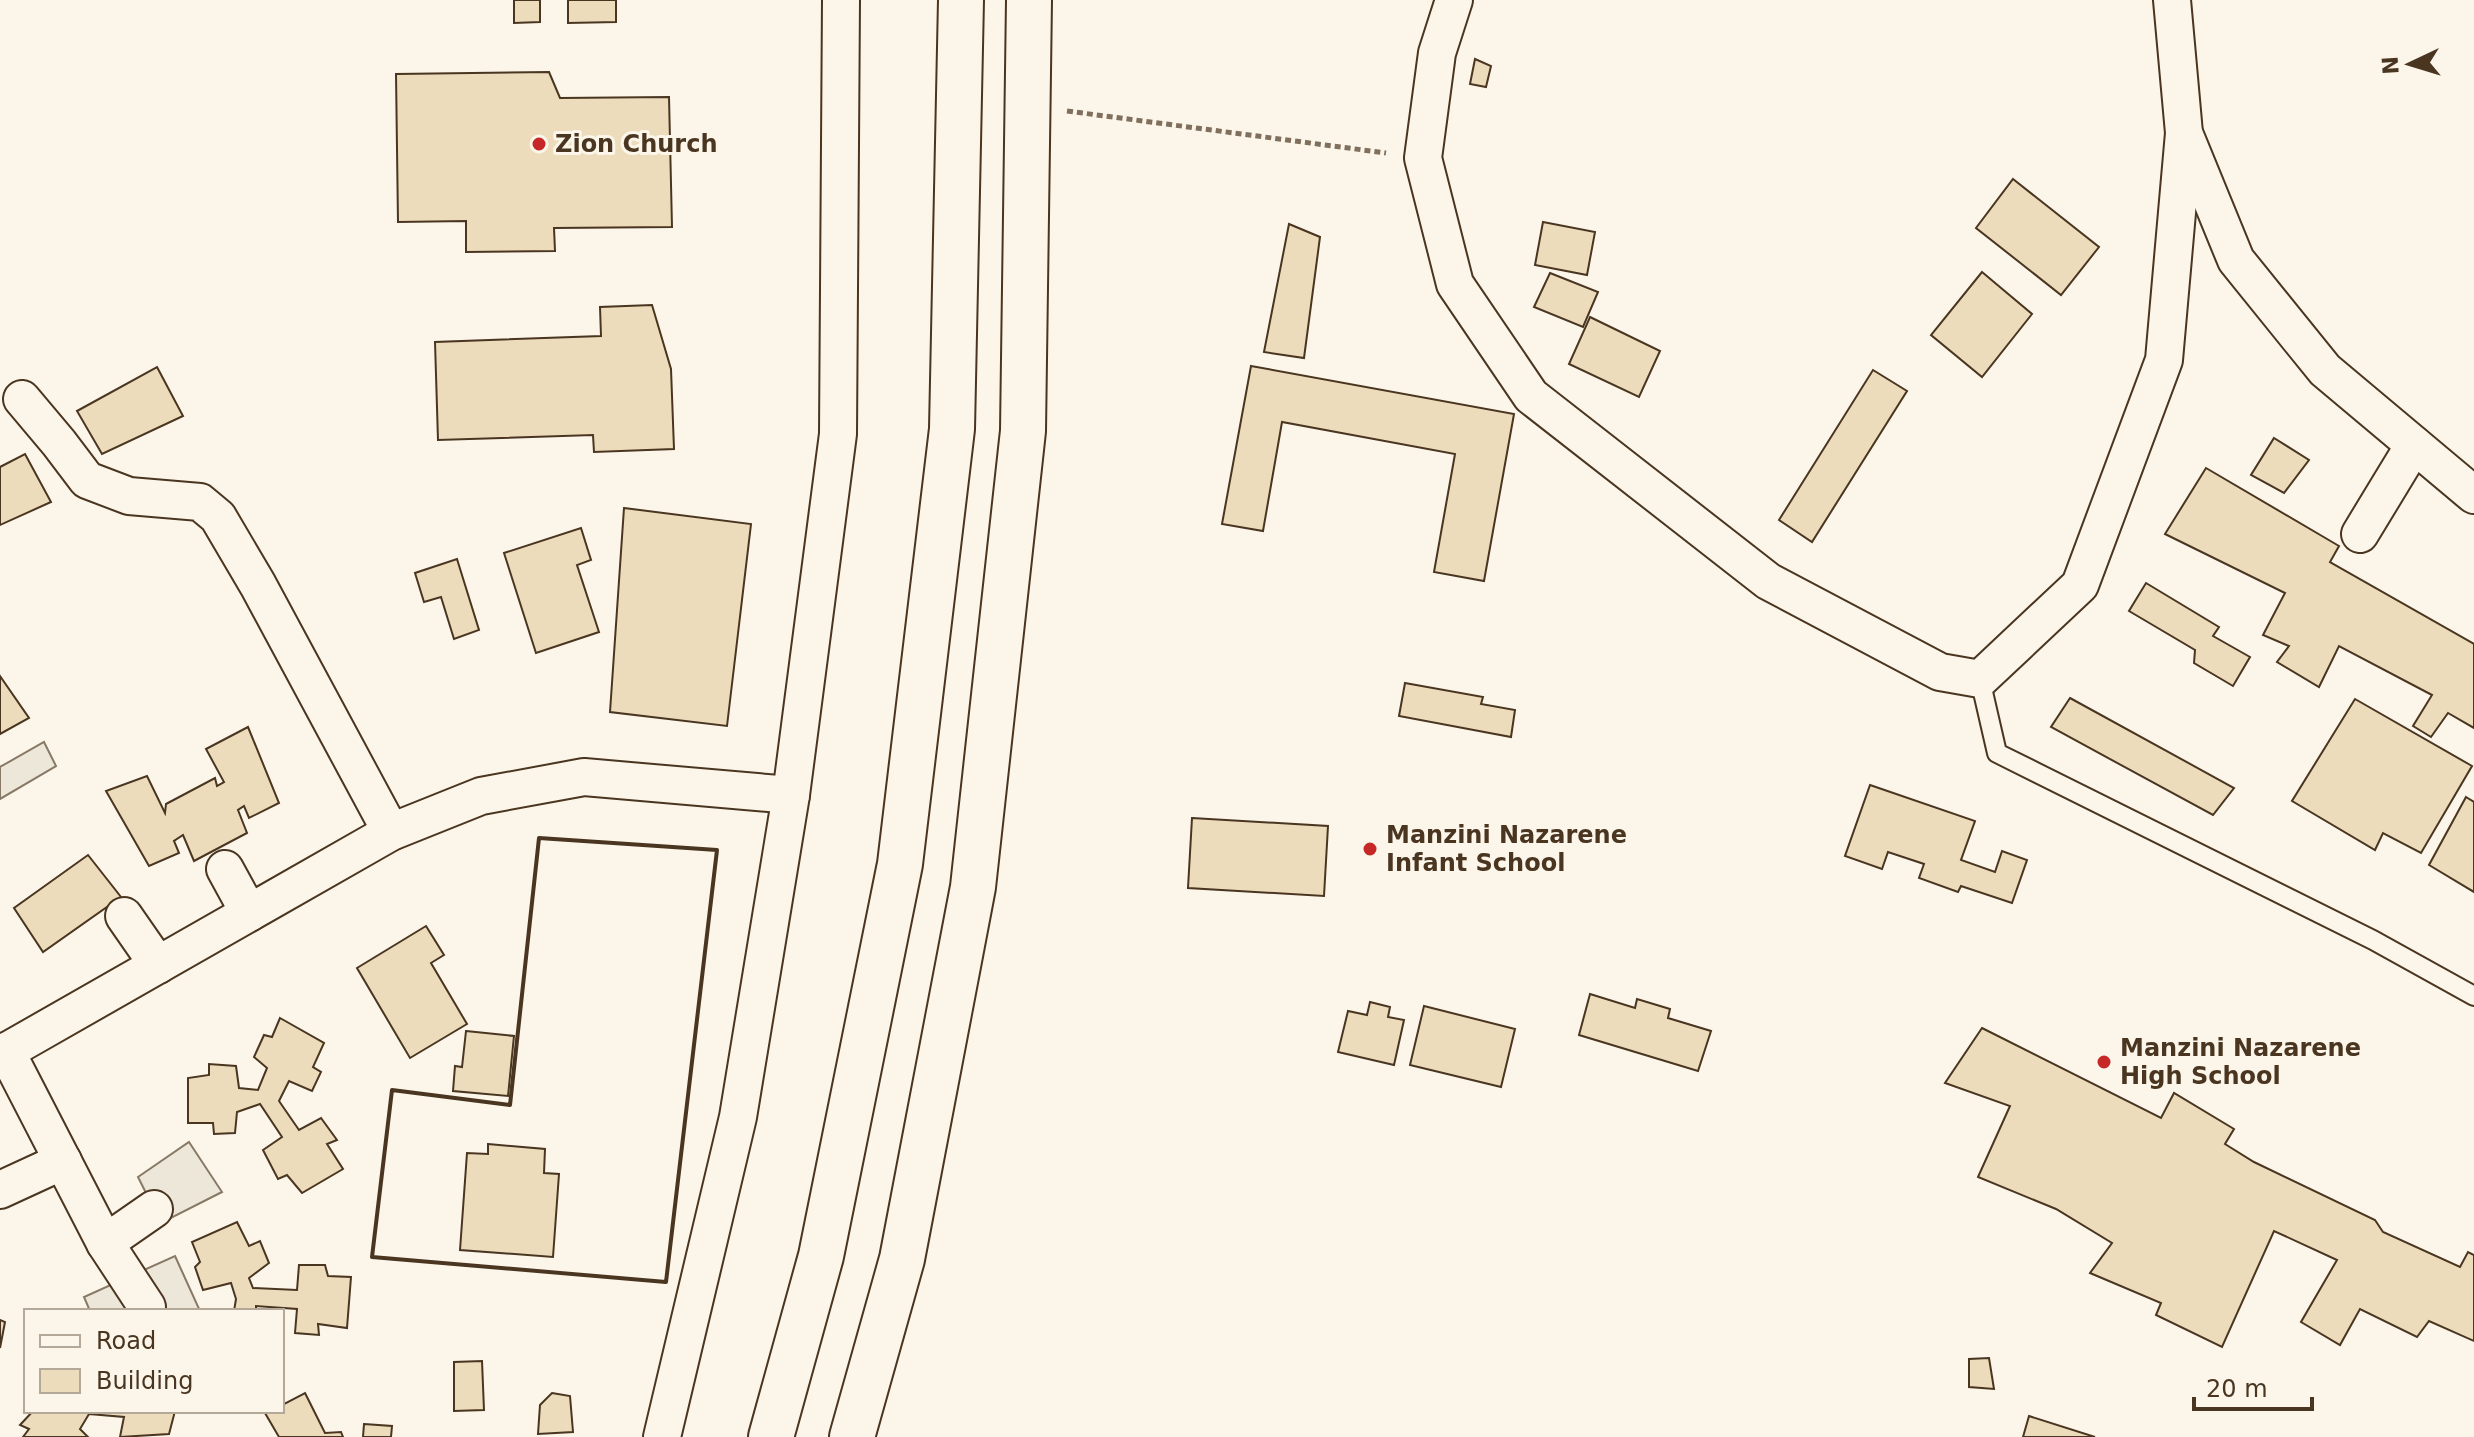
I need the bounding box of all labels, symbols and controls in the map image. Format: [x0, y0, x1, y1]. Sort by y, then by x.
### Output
north arrow [2370, 24, 2450, 104]
text: N [2377, 55, 2404, 75]
place label: Zion Church [555, 130, 718, 158]
marker: Zion Church [530, 135, 548, 153]
place label: Manzini Nazarene Infant School [1386, 821, 1627, 877]
marker: Manzini Nazarene Infant School [1361, 840, 1379, 858]
place label: Manzini Nazarene High School [2120, 1034, 2361, 1090]
marker: Manzini Nazarene High School [2095, 1053, 2113, 1071]
legend [24, 1309, 284, 1413]
text: Road [96, 1327, 156, 1355]
scale bar [2194, 1361, 2312, 1411]
text: Building [96, 1367, 193, 1395]
text: 20 m [2206, 1375, 2268, 1403]

